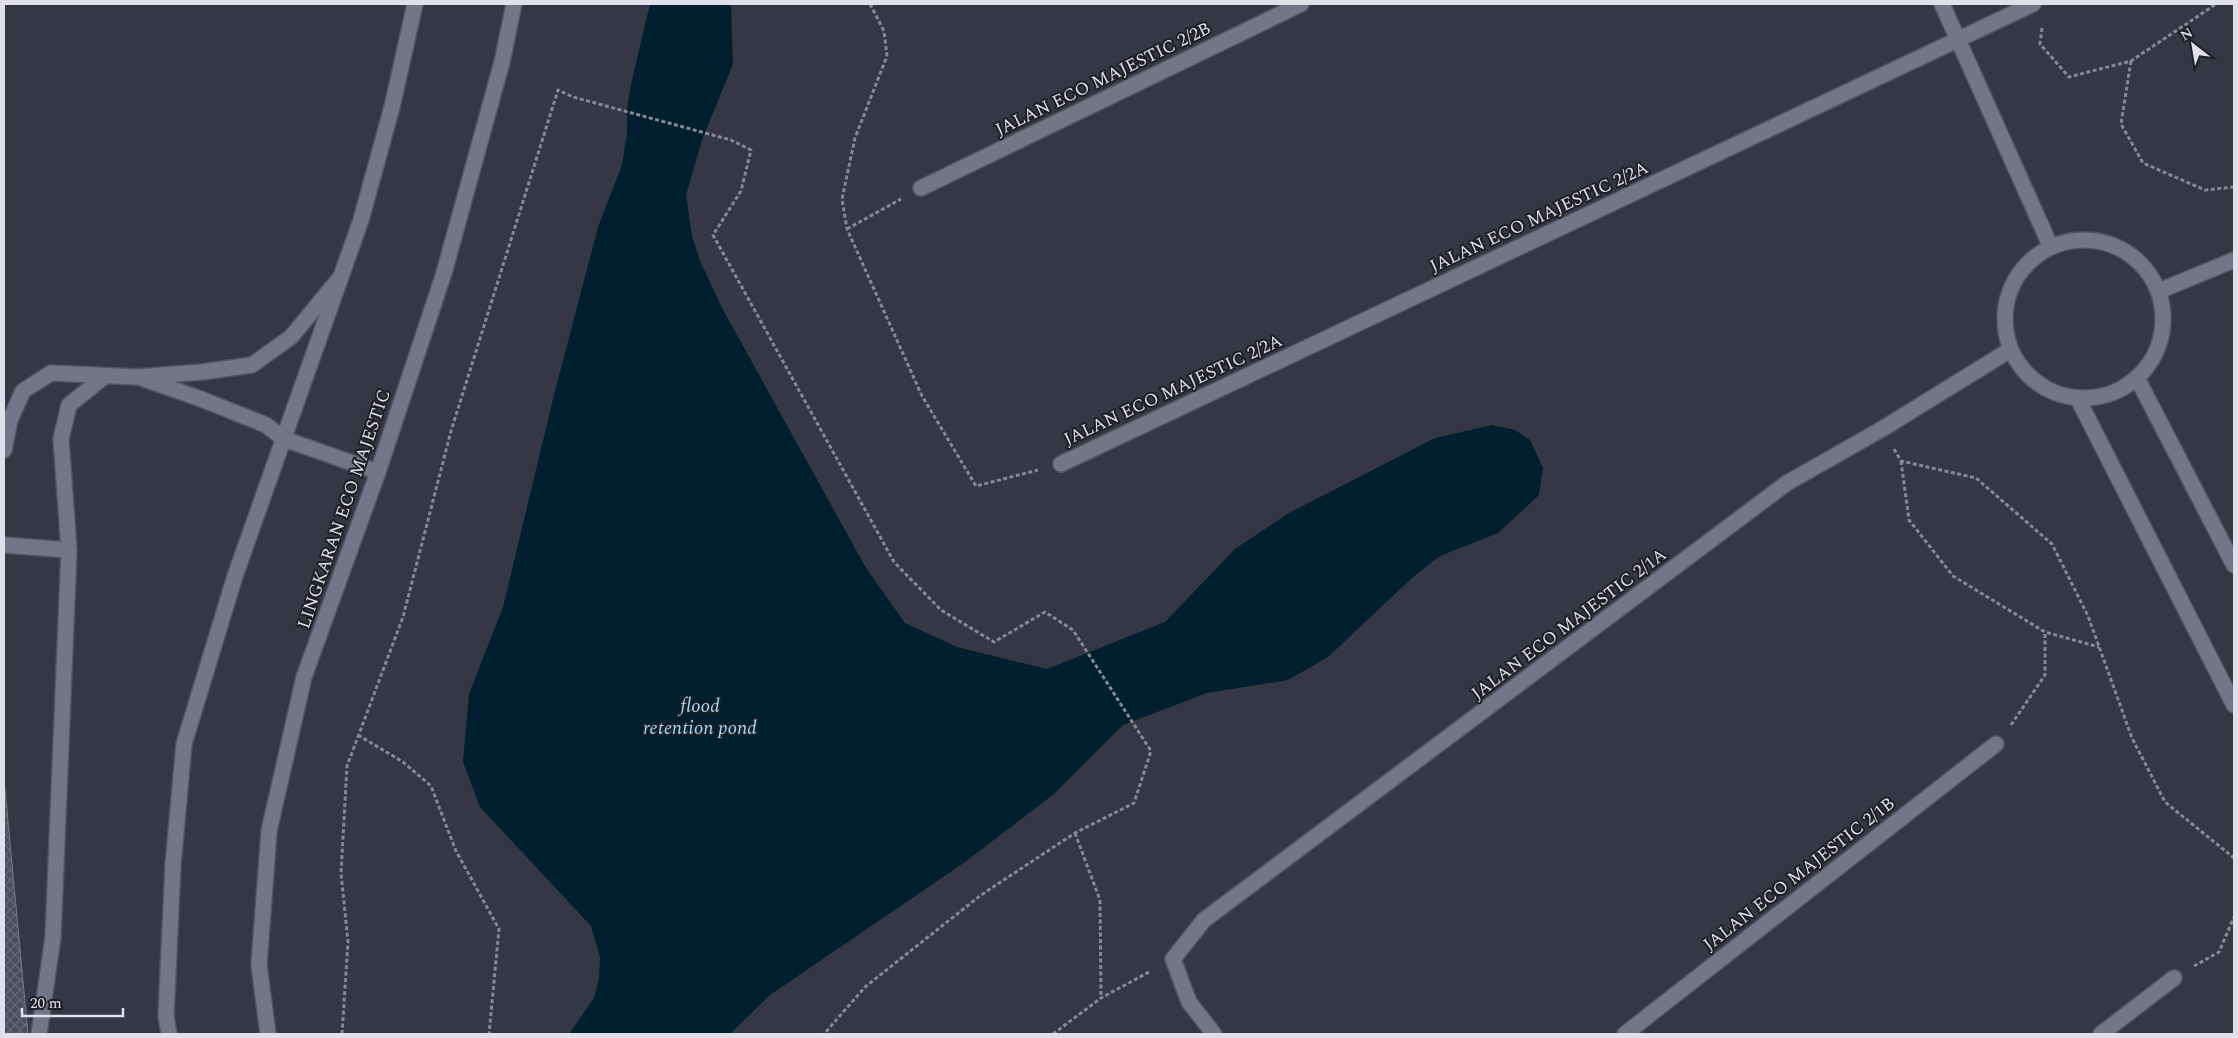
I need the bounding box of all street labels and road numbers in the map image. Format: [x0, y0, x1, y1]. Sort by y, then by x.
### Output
street label: JALAN ECO MAJESTIC 2/2B [991, 15, 1215, 143]
street label: JALAN ECO MAJESTIC 2/2A [1425, 154, 1653, 280]
street label: JALAN ECO MAJESTIC 2/2A [1059, 327, 1287, 453]
street label: LINGKARAN ECO MAJESTIC [290, 386, 398, 632]
street label: JALAN ECO MAJESTIC 2/1A [1466, 541, 1672, 707]
street label: JALAN ECO MAJESTIC 2/1B [1697, 790, 1901, 958]

